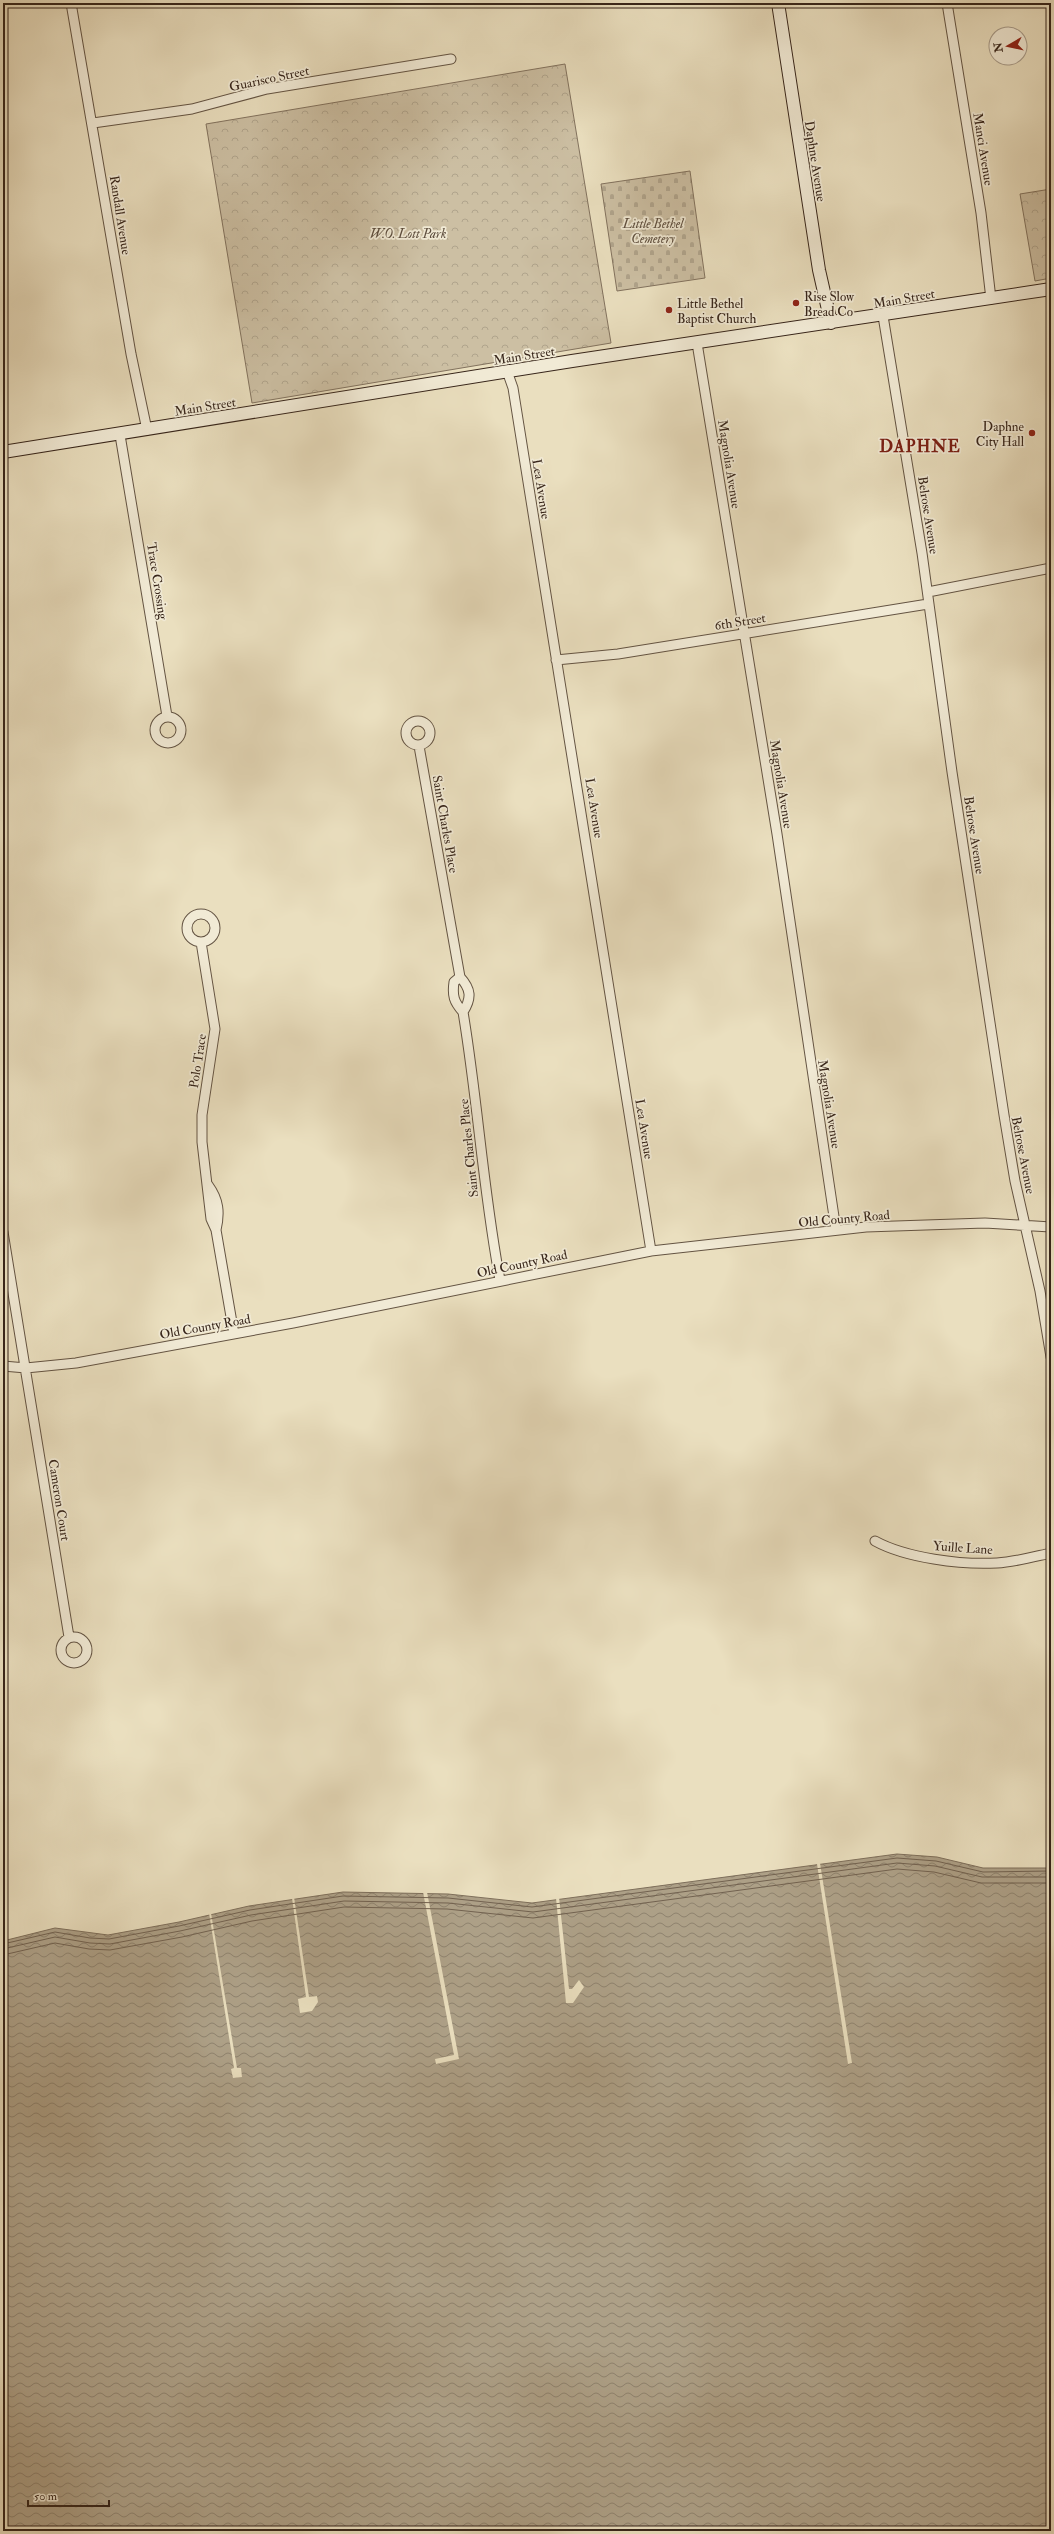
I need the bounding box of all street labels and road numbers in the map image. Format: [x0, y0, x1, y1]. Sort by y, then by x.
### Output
street label: Guarisco Street [228, 63, 311, 95]
street label: Manci Avenue [969, 112, 997, 187]
street label: Daphne Avenue [800, 120, 829, 203]
street label: Randall Avenue [106, 174, 134, 257]
street label: Main Street [872, 286, 936, 312]
street label: Main Street [492, 343, 556, 369]
street label: Main Street [173, 394, 237, 420]
street label: Magnolia Avenue [714, 419, 744, 510]
street label: Lea Avenue [528, 458, 554, 521]
street label: Belrose Avenue [914, 475, 942, 556]
street label: Trace Crossing [143, 541, 171, 621]
street label: 6th Street [713, 610, 767, 634]
street label: Magnolia Avenue [766, 739, 796, 830]
street label: Saint Charles Place [429, 774, 462, 875]
street label: Lea Avenue [581, 777, 607, 840]
street label: Belrose Avenue [960, 795, 988, 876]
street label: Polo Trace [186, 1032, 210, 1089]
street label: Magnolia Avenue [814, 1059, 844, 1150]
street label: Saint Charles Place [456, 1097, 482, 1198]
street label: Lea Avenue [631, 1098, 657, 1161]
street label: Belrose Avenue [1008, 1115, 1038, 1196]
street label: Old County Road [798, 1207, 891, 1232]
street label: Old County Road [476, 1246, 570, 1282]
street label: Old County Road [159, 1311, 253, 1344]
street label: Cameron Court [45, 1458, 73, 1542]
street label: Yuille Lane [933, 1538, 994, 1558]

